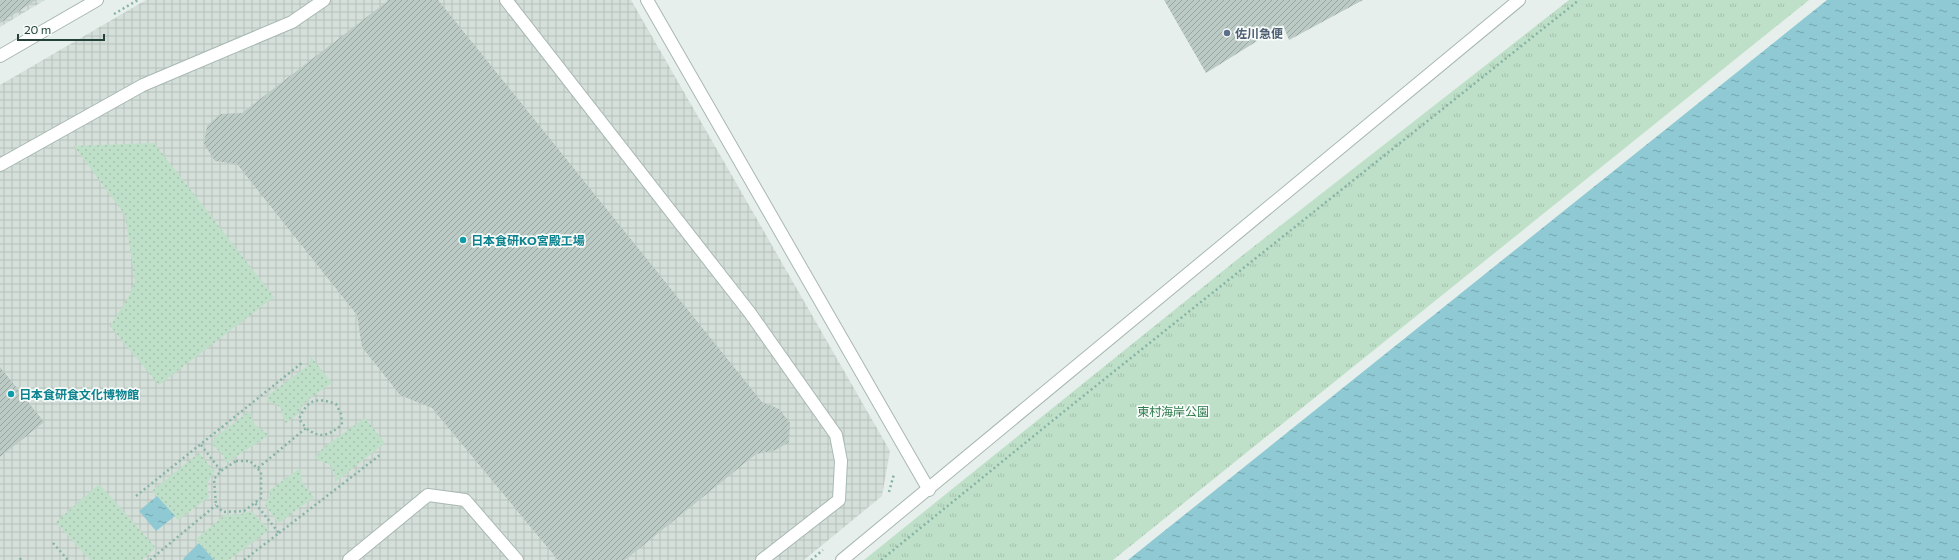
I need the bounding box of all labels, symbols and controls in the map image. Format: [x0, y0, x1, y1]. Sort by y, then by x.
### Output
scale bar [18, 16, 104, 42]
text: 20 m [24, 22, 51, 36]
place label: 佐川急便 [1235, 26, 1283, 40]
marker: 佐川急便 [1222, 28, 1232, 38]
place label: 日本食研KO宮殿工場 [471, 233, 585, 247]
marker: 日本食研KO宮殿工場 [458, 235, 468, 245]
place label: 日本食研食文化博物館 [19, 387, 139, 401]
marker: 日本食研食文化博物館 [6, 389, 16, 399]
park label: 東村海岸公園 [1137, 404, 1209, 418]

